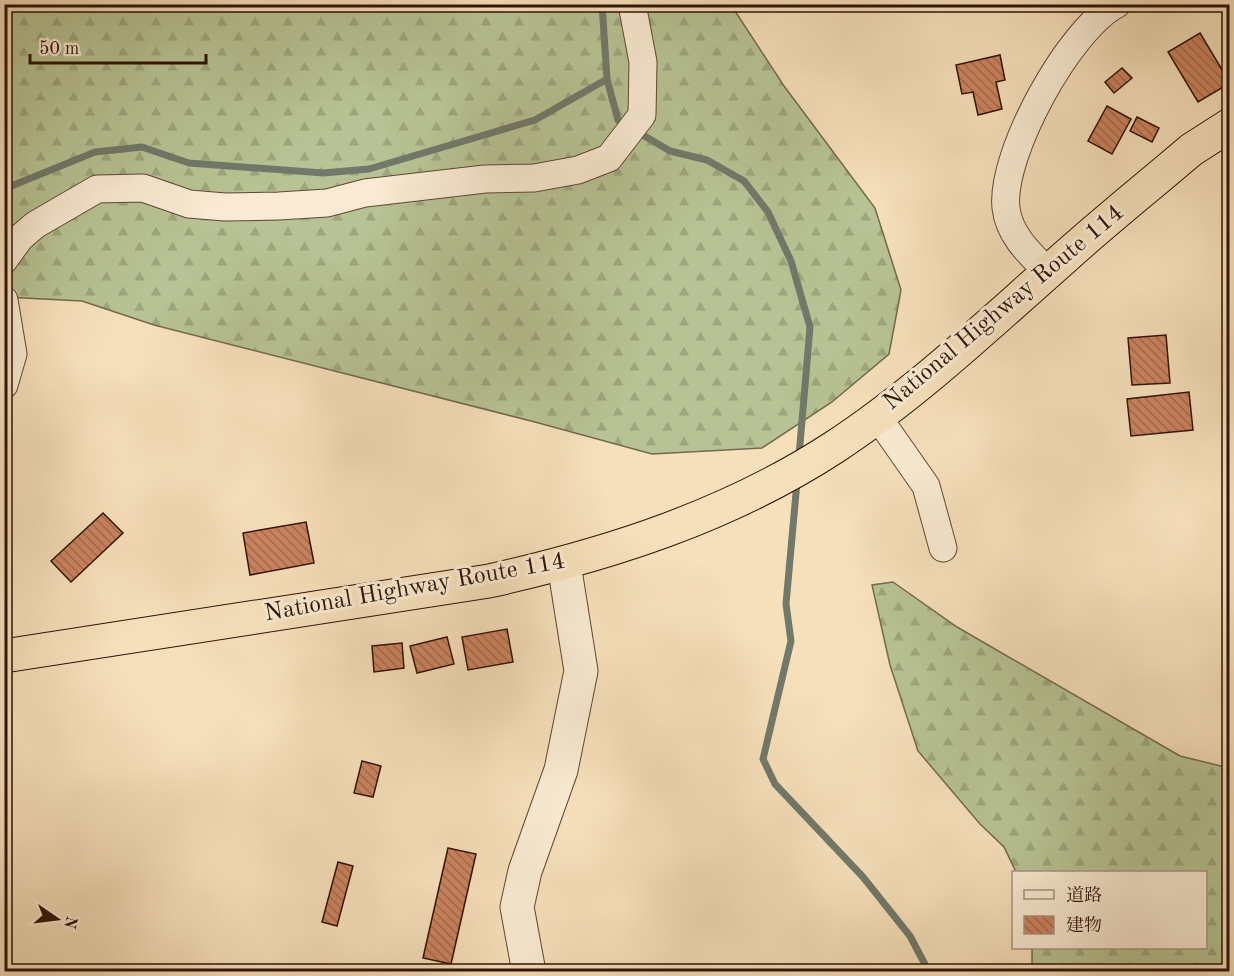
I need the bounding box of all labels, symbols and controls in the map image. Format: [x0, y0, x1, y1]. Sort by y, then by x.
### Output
scale bar [30, 27, 206, 65]
text: 50 m [39, 40, 79, 58]
street label: National Highway Route 114 [879, 201, 1129, 415]
street label: National Highway Route 114 [263, 550, 567, 626]
legend [1012, 871, 1207, 949]
text: 道路 [1066, 885, 1102, 905]
north arrow [27, 889, 87, 949]
text: N [60, 914, 79, 931]
text: 建物 [1066, 915, 1102, 935]

